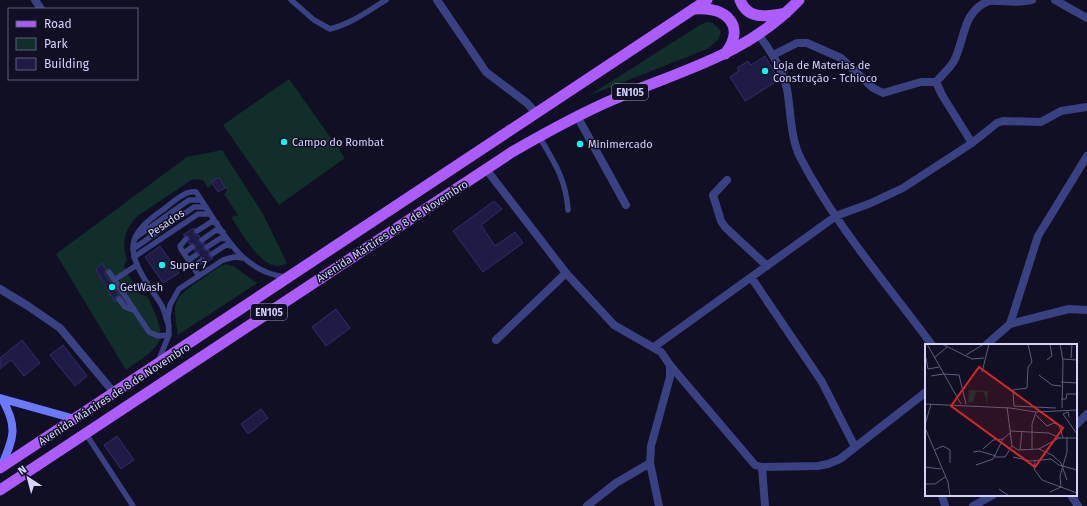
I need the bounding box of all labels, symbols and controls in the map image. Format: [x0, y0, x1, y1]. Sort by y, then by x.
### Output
legend [8, 8, 138, 80]
text: Road [44, 17, 72, 31]
text: Park [44, 37, 68, 51]
text: Building [44, 57, 90, 71]
place label: Loja de Materias de Construção - Tchioco [773, 59, 877, 85]
marker: Loja de Materias de Construção - Tchioco [760, 66, 770, 76]
road number: EN105 [612, 84, 648, 100]
place label: Campo do Rombat [292, 136, 384, 149]
marker: Campo do Rombat [279, 137, 289, 147]
place label: Minimercado [588, 138, 653, 151]
marker: Minimercado [575, 139, 585, 149]
street label: Avenida Mártires de 8 de Novembro [314, 177, 470, 285]
street label: Pesados [146, 207, 187, 240]
place label: Super 7 [170, 259, 207, 272]
marker: Super 7 [157, 260, 167, 270]
place label: GetWash [120, 281, 163, 294]
marker: GetWash [107, 282, 117, 292]
road number: EN105 [251, 304, 287, 320]
street label: Avenida Mártires de 8 de Novembro [36, 340, 192, 448]
inset map [925, 344, 1077, 496]
north arrow [8, 458, 48, 498]
text: N [16, 463, 29, 478]

